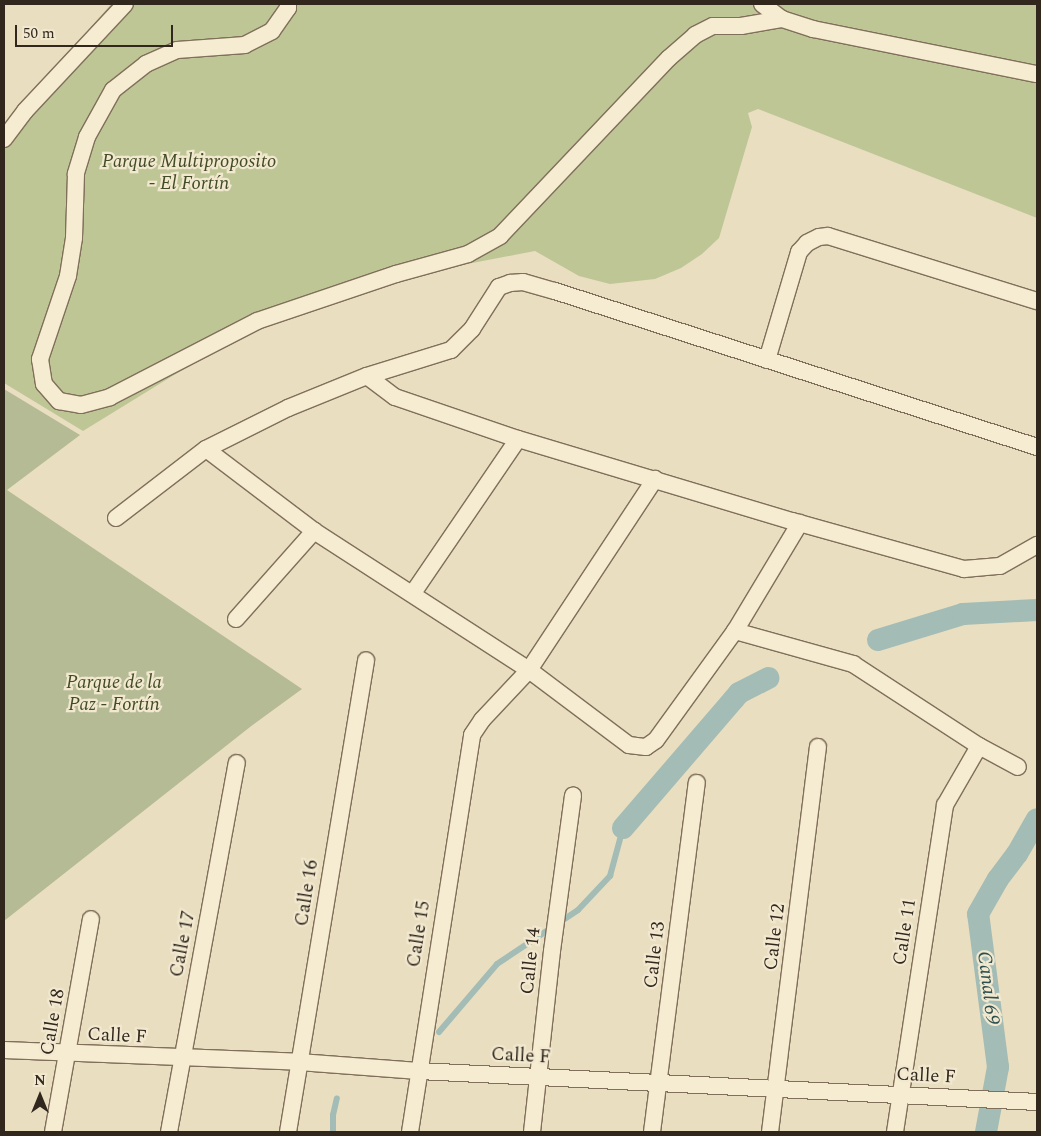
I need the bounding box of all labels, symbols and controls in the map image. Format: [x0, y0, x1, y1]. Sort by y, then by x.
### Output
scale bar [18, 15, 175, 47]
text: 50 m [23, 22, 55, 45]
park label: Parque Multiproposito - El Fortín [102, 151, 276, 195]
park label: Parque de la Paz - Fortín [66, 672, 162, 716]
street label: Calle 16 [290, 858, 324, 928]
street label: Calle 11 [888, 897, 922, 967]
street label: Calle 15 [402, 899, 436, 969]
street label: Calle 12 [760, 902, 790, 972]
street label: Calle 17 [165, 909, 201, 979]
street label: Calle 13 [640, 920, 670, 990]
street label: Calle 14 [516, 926, 546, 996]
water label: Canal 69 [972, 950, 1004, 1026]
street label: Calle 18 [36, 987, 70, 1057]
street label: Calle F [87, 1023, 147, 1049]
street label: Calle F [491, 1043, 551, 1069]
street label: Calle F [896, 1063, 956, 1089]
text: N [34, 1070, 46, 1091]
north arrow [15, 1071, 65, 1121]

